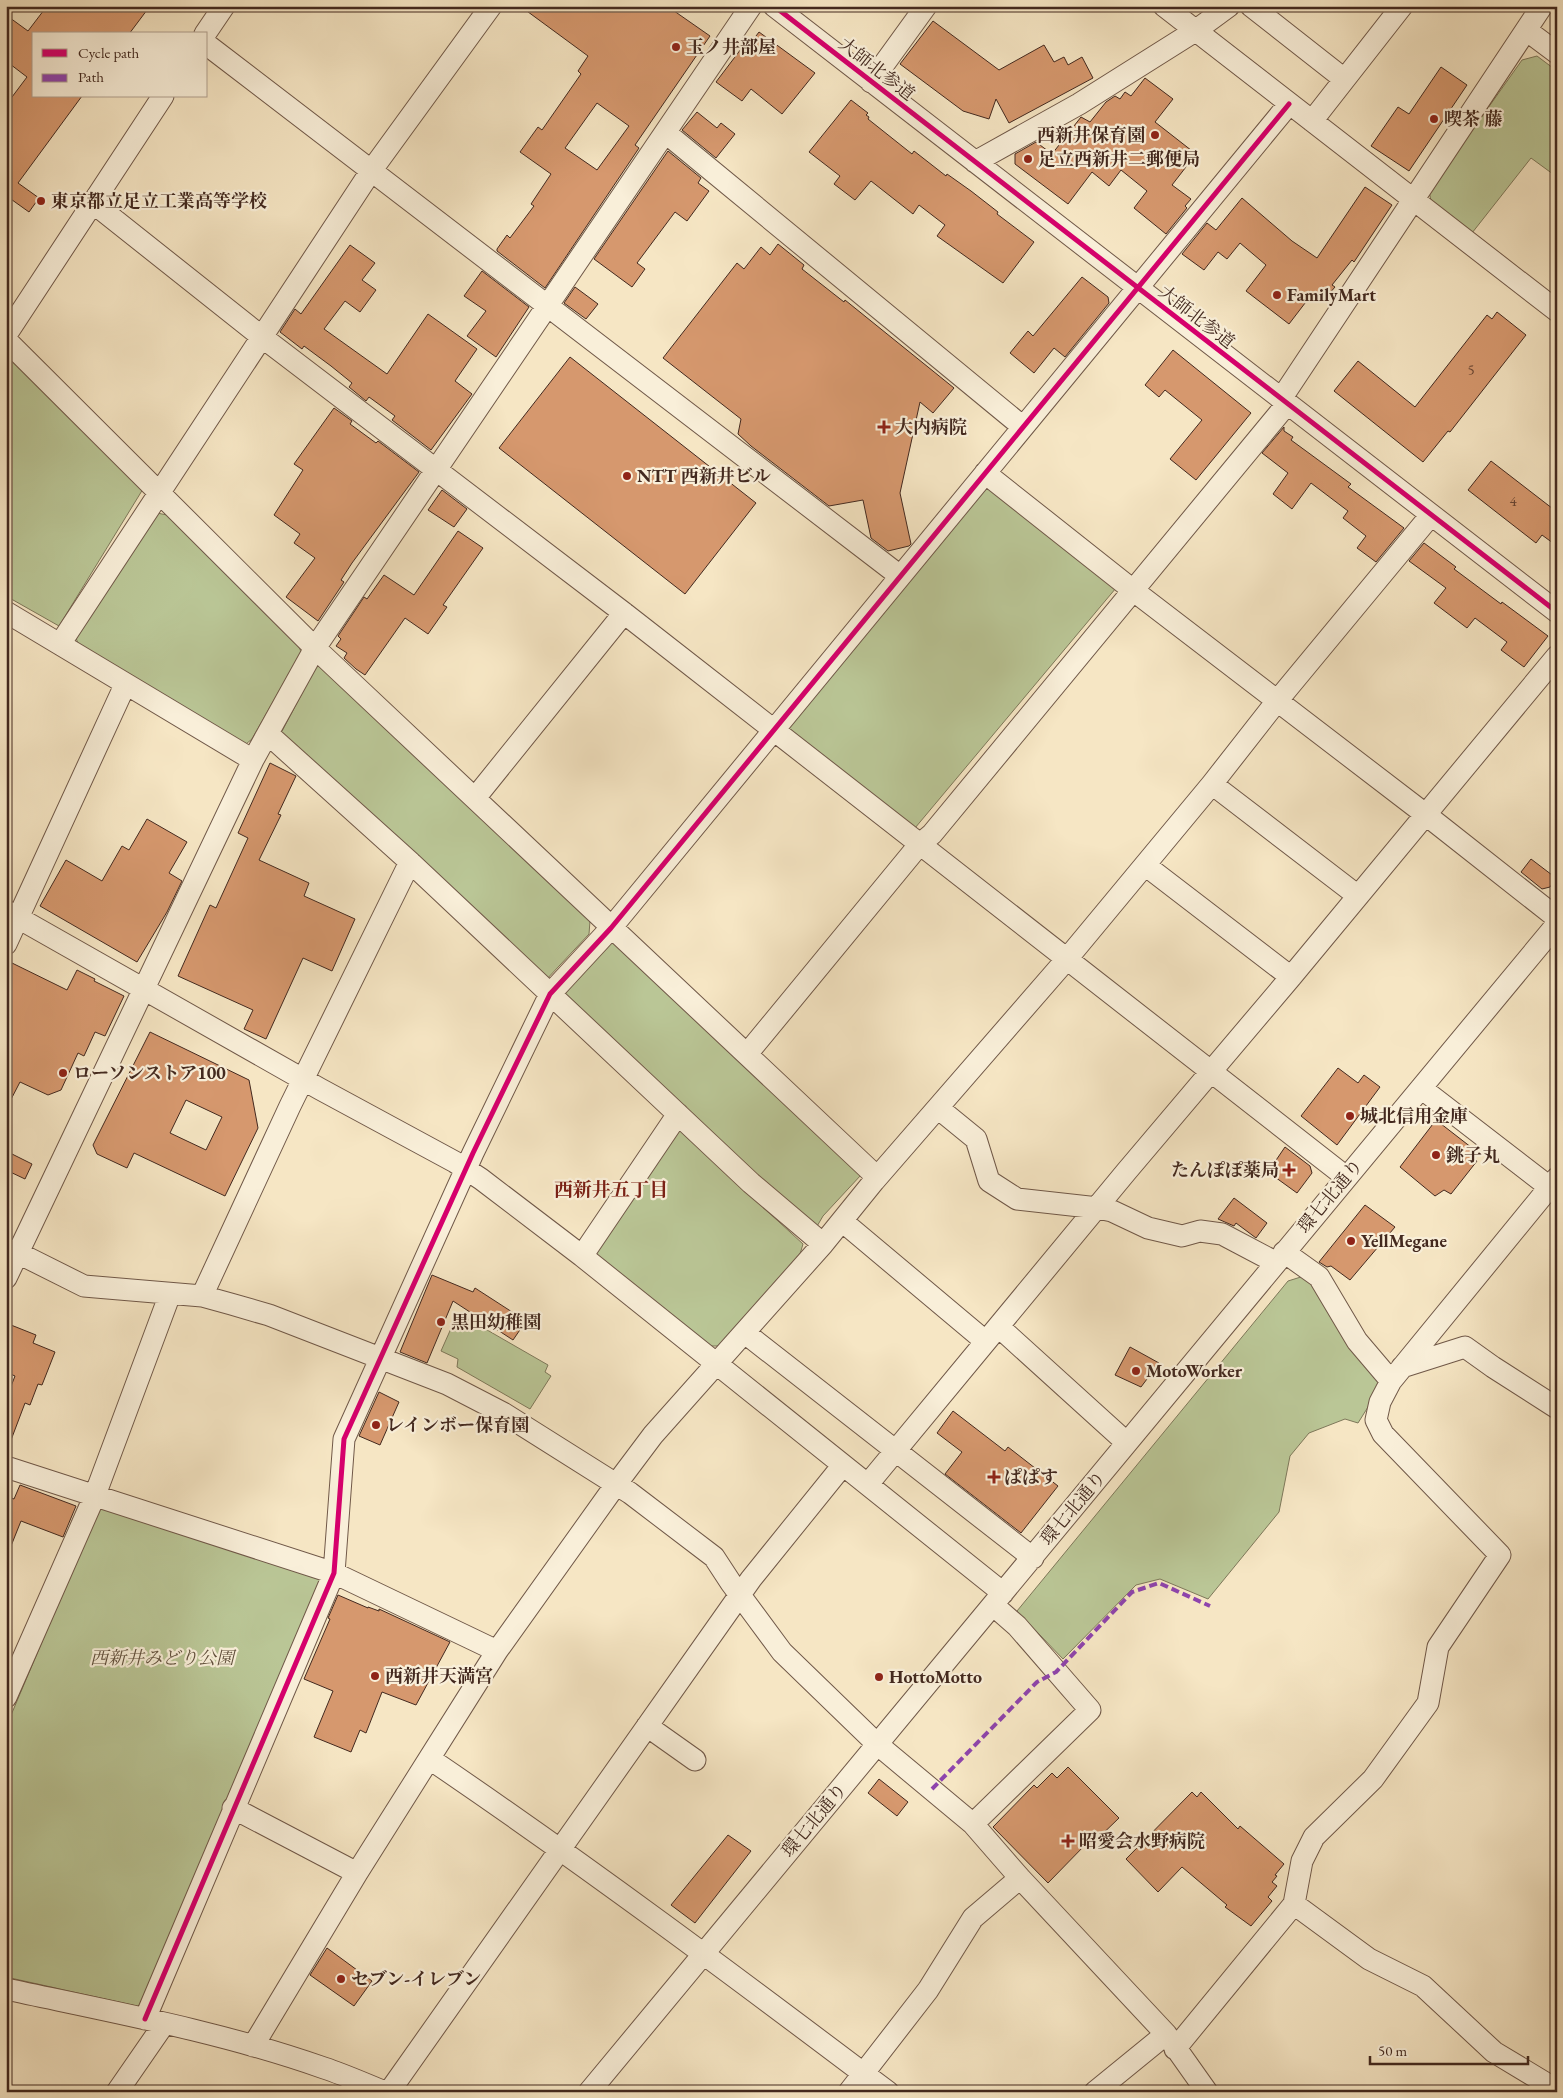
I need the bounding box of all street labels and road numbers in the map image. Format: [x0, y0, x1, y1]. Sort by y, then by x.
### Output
street label: 大師北参道 [835, 32, 920, 105]
street label: 大師北参道 [1155, 280, 1240, 353]
street label: 環七北通り [1292, 1154, 1367, 1238]
street label: 環七北通り [1035, 1466, 1110, 1550]
street label: 環七北通り [776, 1778, 851, 1862]

